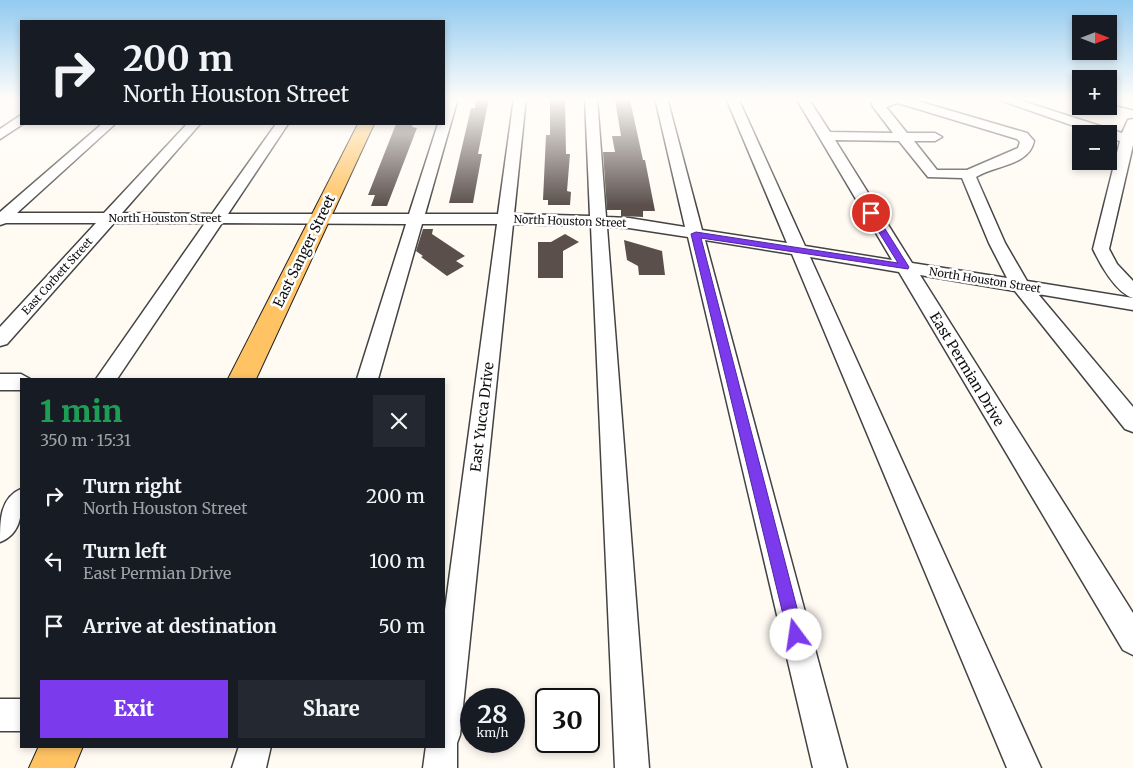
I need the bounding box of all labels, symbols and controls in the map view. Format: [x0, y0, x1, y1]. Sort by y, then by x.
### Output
north arrow [1072, 15, 1118, 60]
map controls [1072, 15, 1117, 170]
text: 200 m [123, 37, 233, 81]
icon: right [40, 40, 105, 105]
button: + [1072, 70, 1117, 115]
text: North Houston Street [123, 80, 349, 108]
button: − [1072, 125, 1117, 170]
street label: East Sanger Street [269, 191, 339, 310]
pin [850, 192, 892, 234]
icon: arrive [857, 199, 885, 227]
street label: North Houston Street [108, 211, 222, 225]
street label: North Houston Street [513, 212, 627, 230]
street label: East Corbett Street [19, 234, 96, 318]
street label: North Houston Street [928, 264, 1043, 296]
street label: East Permian Drive [926, 309, 1008, 429]
street label: East Yucca Drive [466, 361, 498, 473]
text: 1 min [40, 392, 122, 430]
button: close [373, 395, 425, 447]
text: 350 m · 15:31 [40, 430, 131, 450]
text: Turn right [83, 474, 182, 498]
icon: right [40, 482, 68, 510]
text: 200 m [366, 484, 425, 508]
text: North Houston Street [83, 498, 247, 518]
text: Turn left [83, 539, 167, 563]
icon: left [40, 547, 68, 575]
text: 100 m [369, 549, 425, 573]
text: East Permian Drive [83, 563, 231, 583]
position arrow [769, 608, 821, 660]
icon: arrive [40, 612, 68, 640]
text: Arrive at destination [83, 614, 277, 638]
text: 50 m [379, 614, 425, 638]
button: Exit [40, 680, 228, 738]
button: Share [238, 680, 425, 738]
speed limit sign: 30 [535, 688, 600, 753]
text: 28 [477, 698, 508, 730]
text: km/h [477, 725, 508, 740]

